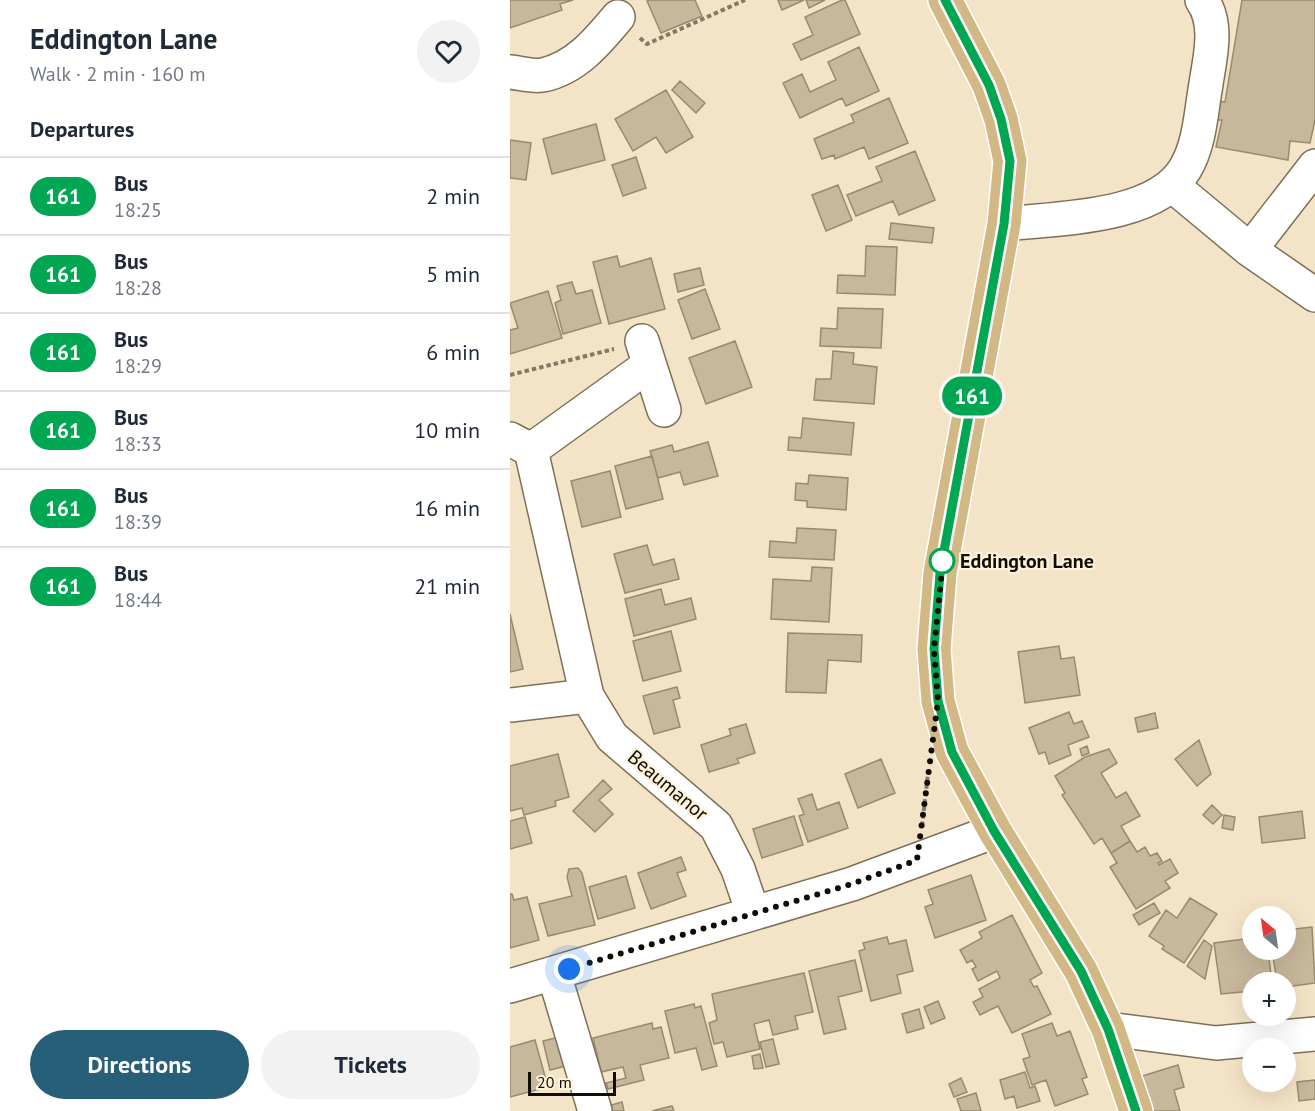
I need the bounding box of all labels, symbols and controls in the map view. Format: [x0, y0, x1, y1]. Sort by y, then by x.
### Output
text: Eddington Lane [30, 20, 217, 57]
button: heart [417, 20, 480, 83]
text: Walk · 2 min · 160 m [30, 61, 206, 87]
text: Departures [30, 115, 134, 143]
text: Bus [114, 169, 148, 197]
text: 2 min [426, 182, 480, 210]
text: 161 [45, 183, 81, 210]
text: 18:25 [114, 197, 162, 223]
text: Bus [114, 247, 148, 275]
text: 5 min [426, 260, 480, 288]
text: 161 [45, 261, 81, 288]
text: 18:28 [114, 275, 162, 301]
text: Bus [114, 325, 148, 353]
text: 6 min [426, 338, 480, 366]
text: 161 [45, 339, 81, 366]
text: 18:29 [114, 353, 162, 379]
line badge: 161 [938, 376, 1006, 416]
text: 161 [954, 383, 990, 410]
text: Bus [114, 403, 148, 431]
text: 10 min [414, 416, 480, 444]
text: 161 [45, 417, 81, 444]
text: 18:33 [114, 431, 162, 457]
text: Bus [114, 481, 148, 509]
text: 16 min [414, 494, 480, 522]
text: 161 [45, 495, 81, 522]
text: 18:39 [114, 509, 162, 535]
marker: Eddington Lane [929, 548, 955, 574]
place label: Eddington Lane [960, 548, 1094, 574]
text: Bus [114, 559, 148, 587]
text: 21 min [414, 572, 480, 600]
text: 161 [45, 573, 81, 600]
text: 18:44 [114, 587, 162, 613]
street label: Beaumanor [622, 744, 714, 826]
north arrow [1242, 906, 1296, 960]
map controls [1242, 906, 1296, 1092]
your location [554, 954, 584, 984]
button: + [1242, 972, 1296, 1026]
button: Directions [30, 1030, 249, 1099]
button: Tickets [261, 1030, 480, 1099]
button: − [1242, 1038, 1296, 1092]
scale bar [528, 1069, 616, 1096]
text: 20 m [537, 1072, 572, 1092]

